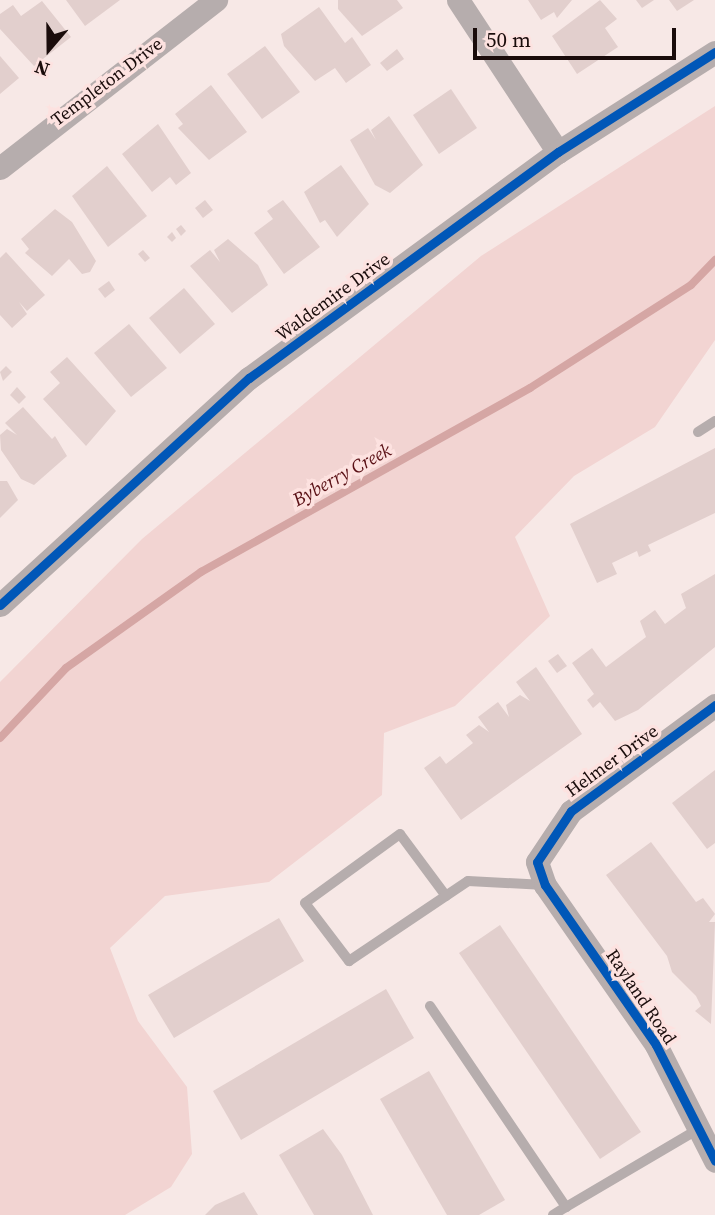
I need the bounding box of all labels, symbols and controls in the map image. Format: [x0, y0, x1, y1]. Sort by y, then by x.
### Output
north arrow [14, 14, 84, 84]
scale bar [477, 14, 680, 58]
text: 50 m [486, 25, 531, 54]
street label: Templeton Drive [47, 33, 167, 131]
text: N [31, 54, 53, 83]
street label: Waldemire Drive [272, 248, 394, 346]
water label: Byberry Creek [289, 439, 395, 511]
street label: Helmer Drive [562, 720, 662, 802]
street label: Rayland Road [601, 945, 681, 1049]

